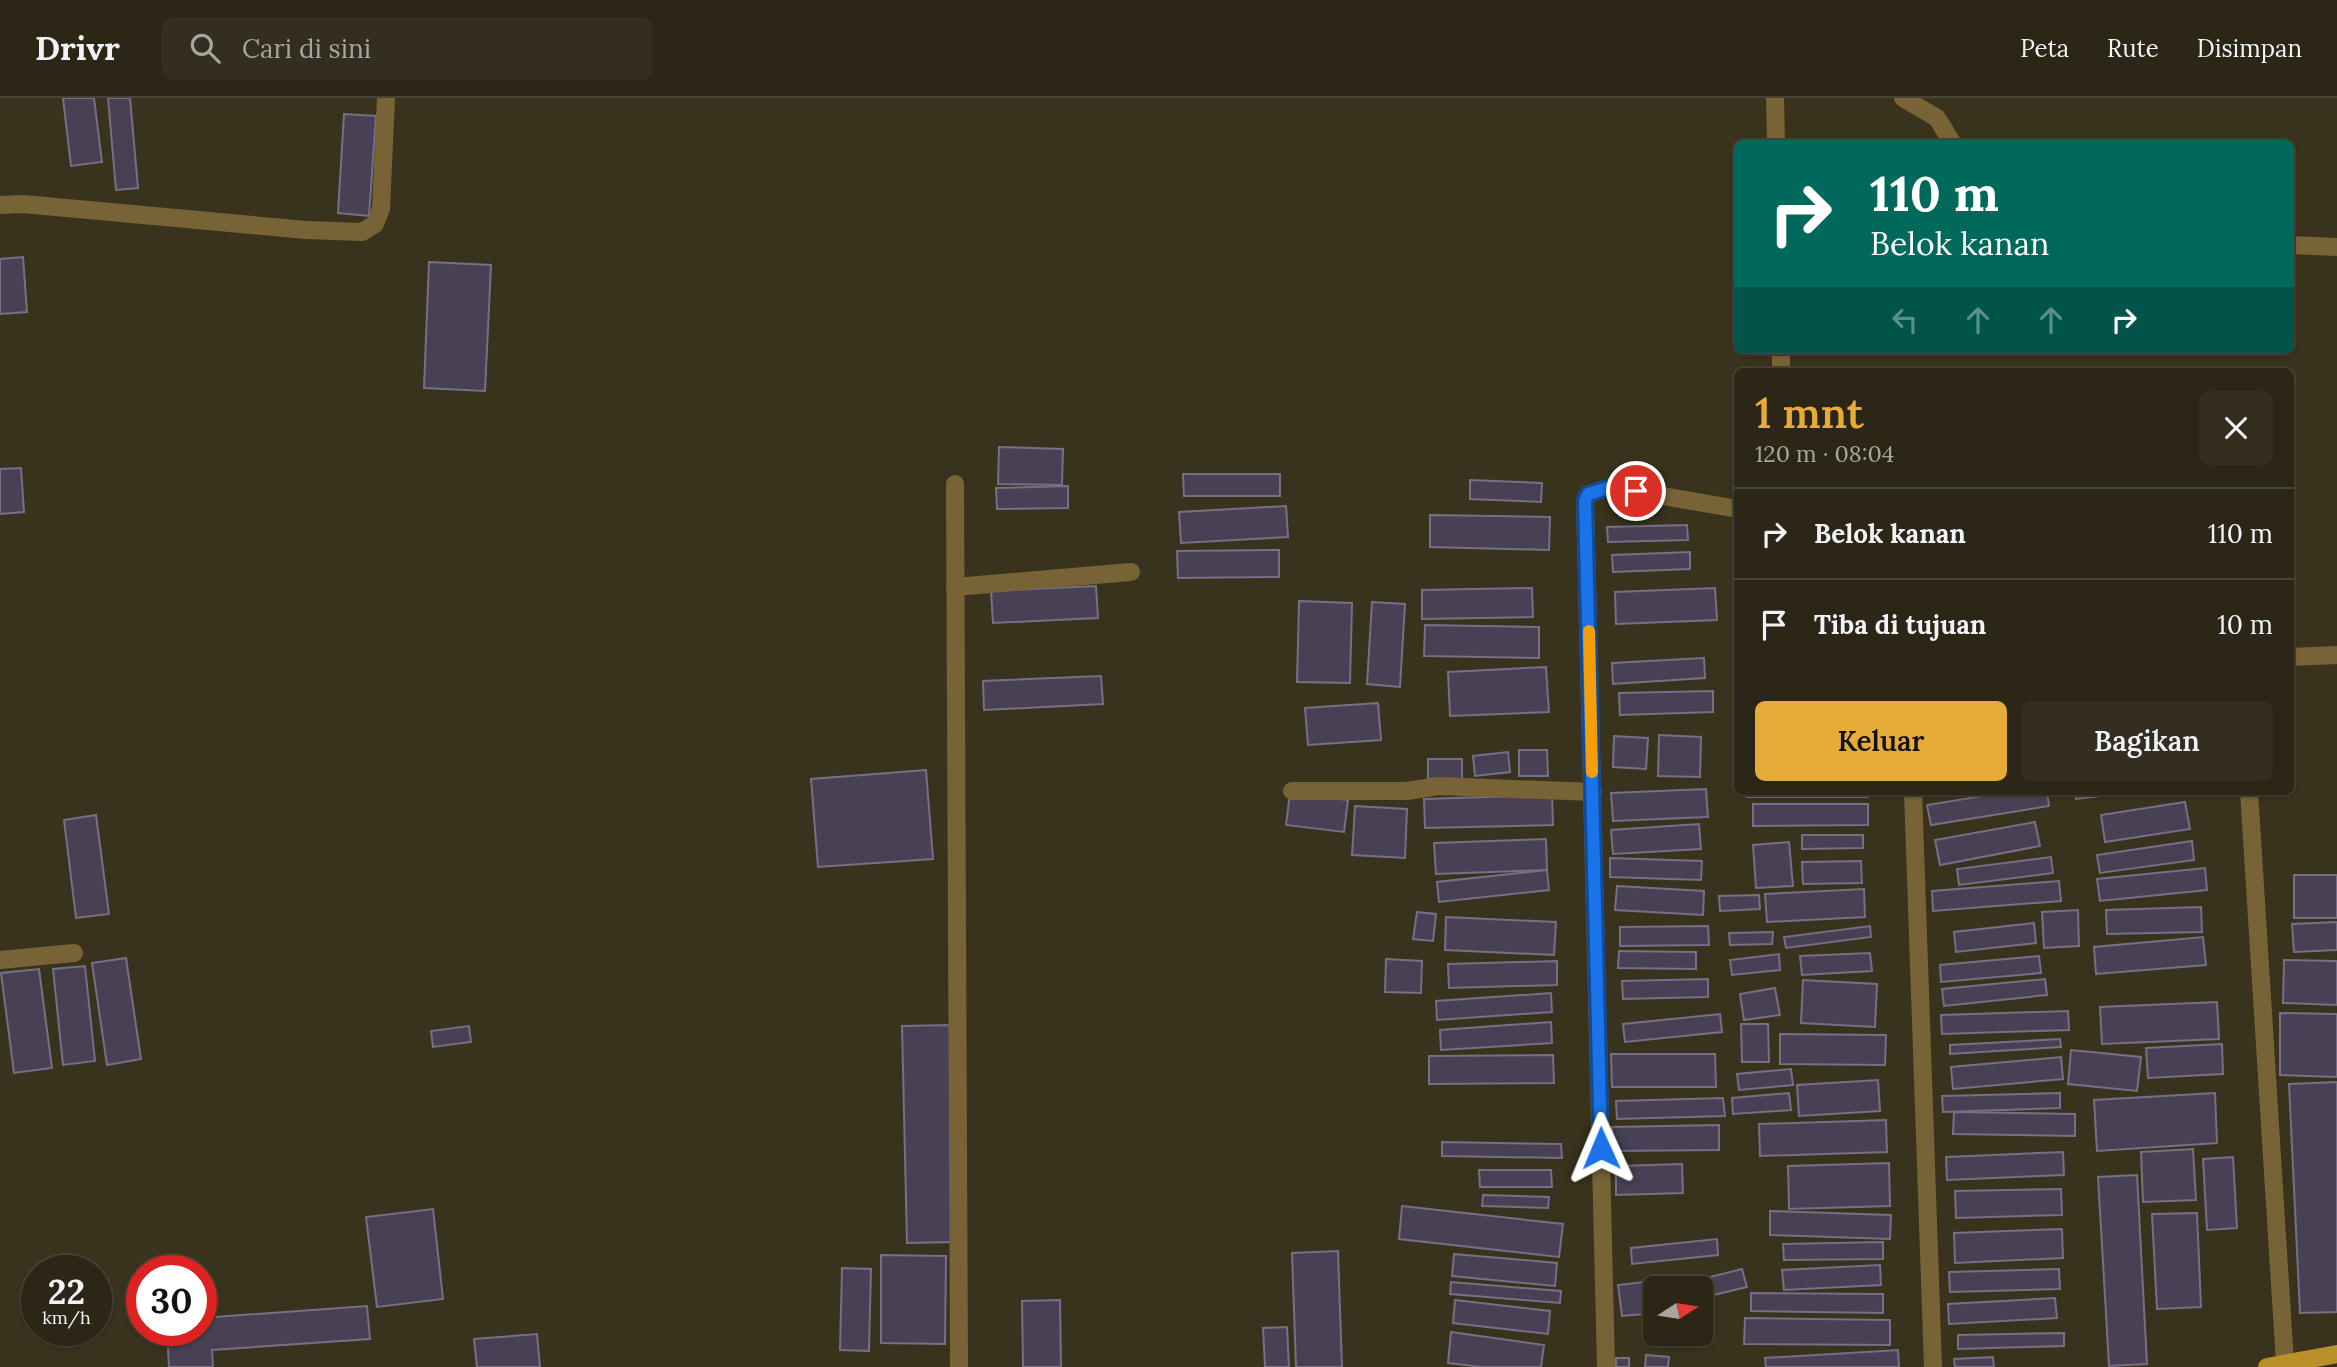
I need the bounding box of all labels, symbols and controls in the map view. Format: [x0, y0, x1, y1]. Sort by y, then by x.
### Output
search box [162, 17, 652, 80]
text: Drivr [35, 27, 120, 69]
icon: search [186, 29, 224, 67]
text: Cari di sini [242, 32, 371, 65]
text: Peta [2020, 33, 2069, 64]
text: Rute [2107, 33, 2159, 64]
text: Disimpan [2197, 33, 2302, 64]
text: 110 m [1870, 162, 1999, 224]
icon: right [1755, 168, 1846, 259]
text: Belok kanan [1870, 223, 2049, 264]
icon: left [1886, 301, 1924, 339]
icon: ahead [1959, 301, 1997, 339]
icon: ahead [2032, 301, 2070, 339]
icon: right [2105, 301, 2143, 339]
text: 1 mnt [1755, 386, 1864, 440]
button: close [2199, 391, 2273, 465]
text: 120 m · 08:04 [1755, 439, 1894, 468]
pin [1606, 461, 1666, 521]
icon: arrive [1617, 472, 1655, 510]
icon: right [1755, 515, 1793, 553]
text: Belok kanan [1814, 517, 1966, 550]
text: 110 m [2208, 517, 2273, 550]
icon: arrive [1755, 606, 1793, 644]
text: Tiba di tujuan [1814, 608, 1986, 641]
text: 10 m [2217, 608, 2273, 641]
button: Keluar [1755, 701, 2007, 781]
button: Bagikan [2021, 701, 2273, 781]
position arrow [1564, 1111, 1638, 1185]
speed limit sign: 30 [126, 1255, 217, 1346]
text: 22 [48, 1269, 85, 1314]
north arrow [1643, 1276, 1713, 1346]
map controls [1643, 1276, 1713, 1346]
text: km/h [42, 1306, 91, 1329]

